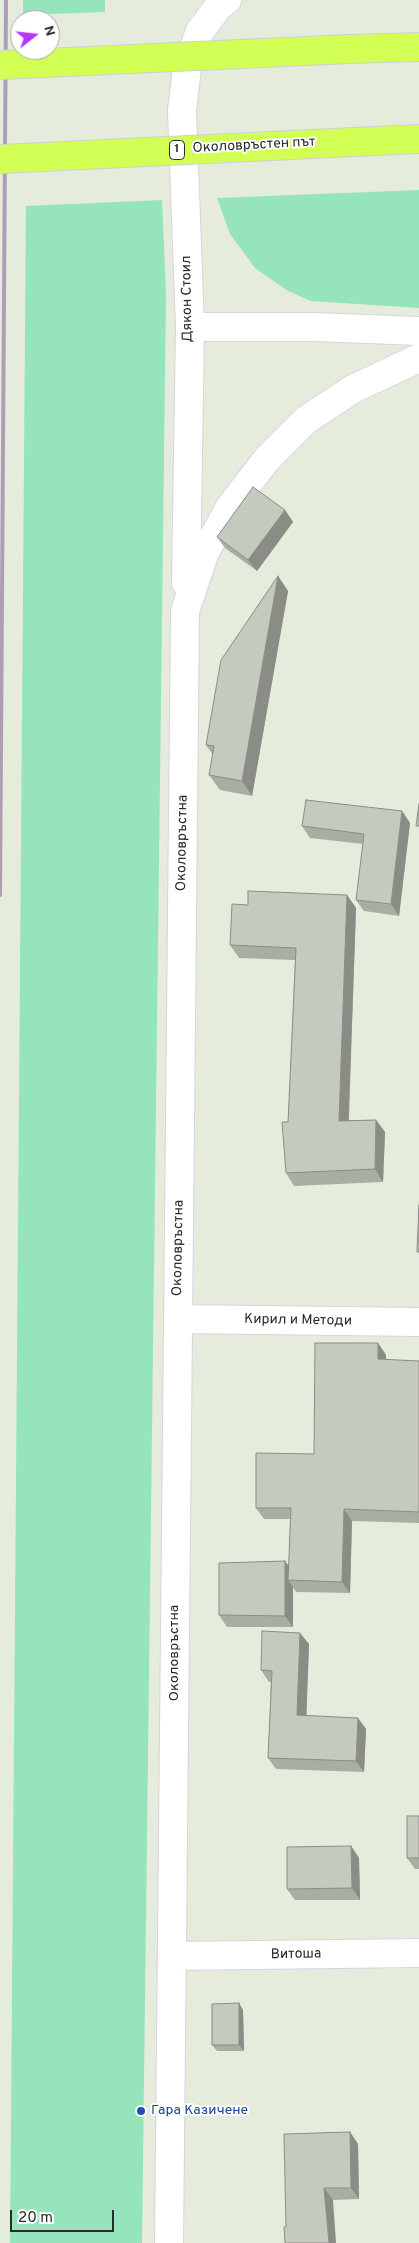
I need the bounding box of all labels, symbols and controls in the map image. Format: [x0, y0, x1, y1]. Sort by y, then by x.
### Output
north arrow [10, 10, 60, 60]
text: N [39, 24, 58, 38]
street label: Околовръстен път [192, 134, 316, 158]
road number: 1 [170, 140, 184, 160]
street label: Дякон Стоил [179, 255, 197, 343]
street label: Околовръстна [174, 795, 192, 891]
street label: Околовръстна [170, 1200, 188, 1296]
street label: Кирил и Методи [244, 1312, 352, 1330]
street label: Околовръстна [167, 1605, 183, 1701]
street label: Витоша [271, 1946, 321, 1964]
place label: Гара Казичене [151, 2103, 248, 2119]
marker: Гара Казичене [135, 2105, 147, 2117]
scale bar [12, 2200, 116, 2232]
text: 20 m [18, 2209, 53, 2228]

